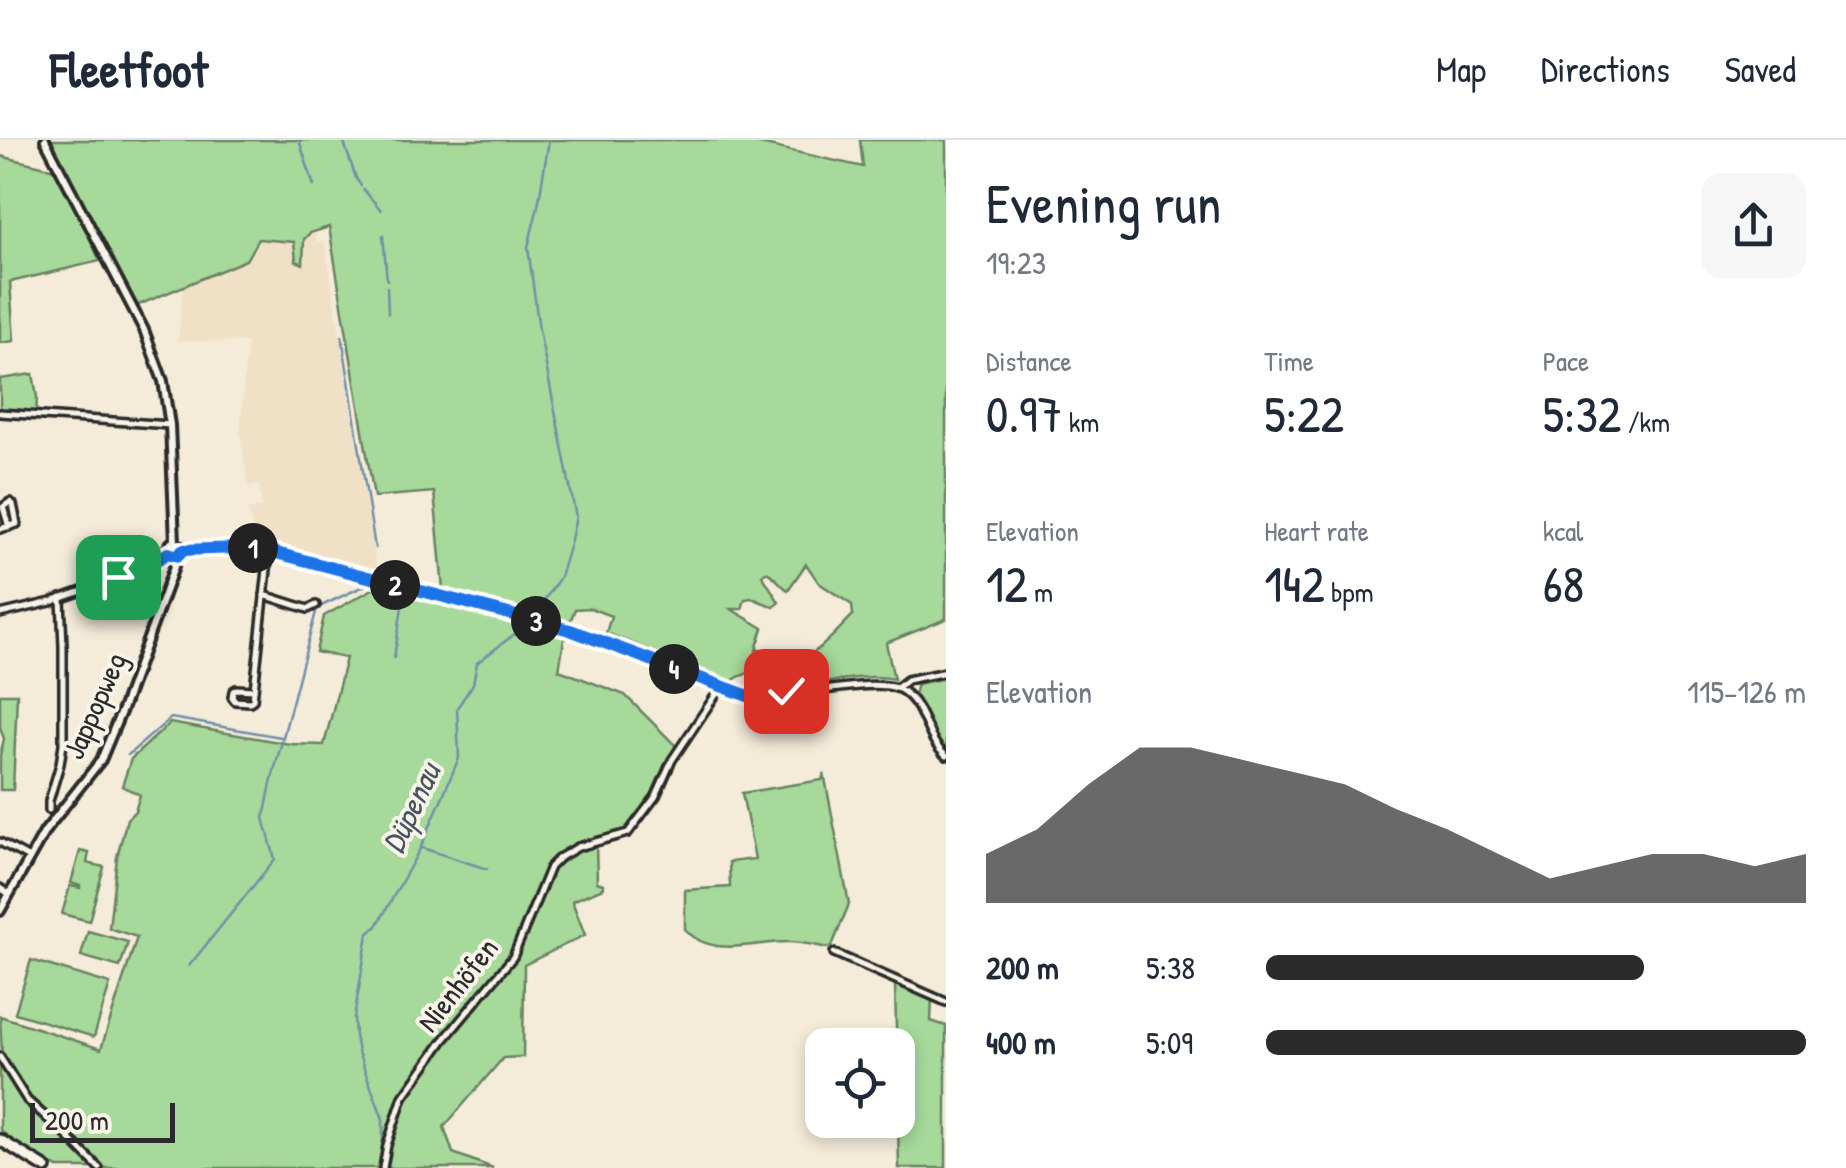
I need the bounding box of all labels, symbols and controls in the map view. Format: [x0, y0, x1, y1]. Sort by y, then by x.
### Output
text: Fleetfoot [50, 37, 208, 102]
text: Map [1436, 46, 1486, 93]
text: Directions [1541, 46, 1670, 93]
text: Saved [1725, 46, 1796, 93]
text: Evening run [986, 166, 1221, 240]
button: share [1701, 173, 1806, 278]
text: 19:23 [986, 241, 1046, 284]
text: Distance [986, 342, 1072, 380]
text: Time [1264, 342, 1314, 380]
text: Pace [1543, 342, 1589, 380]
text: 0.97 [986, 380, 1062, 448]
text: 5:22 [1264, 380, 1344, 448]
text: 5:32 [1543, 380, 1621, 448]
text: km [1062, 403, 1099, 441]
text: /km [1621, 403, 1670, 441]
text: Elevation [986, 512, 1079, 550]
text: Heart rate [1264, 512, 1369, 550]
text: kcal [1543, 512, 1584, 550]
pin: 1 [228, 523, 278, 573]
text: 1 [248, 529, 258, 567]
pin [76, 535, 161, 620]
icon: arrive [91, 550, 146, 605]
text: 12 [986, 550, 1028, 618]
text: 142 [1264, 550, 1325, 618]
text: 68 [1543, 550, 1584, 618]
pin: 2 [370, 560, 420, 610]
text: 2 [388, 566, 402, 604]
text: m [1028, 573, 1053, 611]
text: bpm [1325, 573, 1374, 611]
pin: 3 [511, 596, 561, 646]
text: 3 [530, 602, 542, 640]
pin: 4 [649, 644, 699, 694]
street label: Jappopweg [53, 646, 135, 765]
pin [744, 649, 829, 734]
text: 4 [669, 650, 679, 688]
icon: check [759, 664, 814, 719]
text: Elevation [986, 670, 1092, 713]
text: 115–126 m [1687, 670, 1806, 713]
water label: Düpenau [371, 754, 451, 860]
street label: Nienhöfen [408, 929, 507, 1040]
text: 200 m [986, 946, 1059, 989]
text: 5:38 [1146, 946, 1195, 989]
text: 400 m [986, 1021, 1056, 1064]
text: 5:09 [1146, 1021, 1193, 1064]
map controls [805, 1028, 915, 1138]
button: locate [805, 1028, 915, 1138]
scale bar [30, 1098, 175, 1142]
text: 200 m [45, 1101, 109, 1139]

